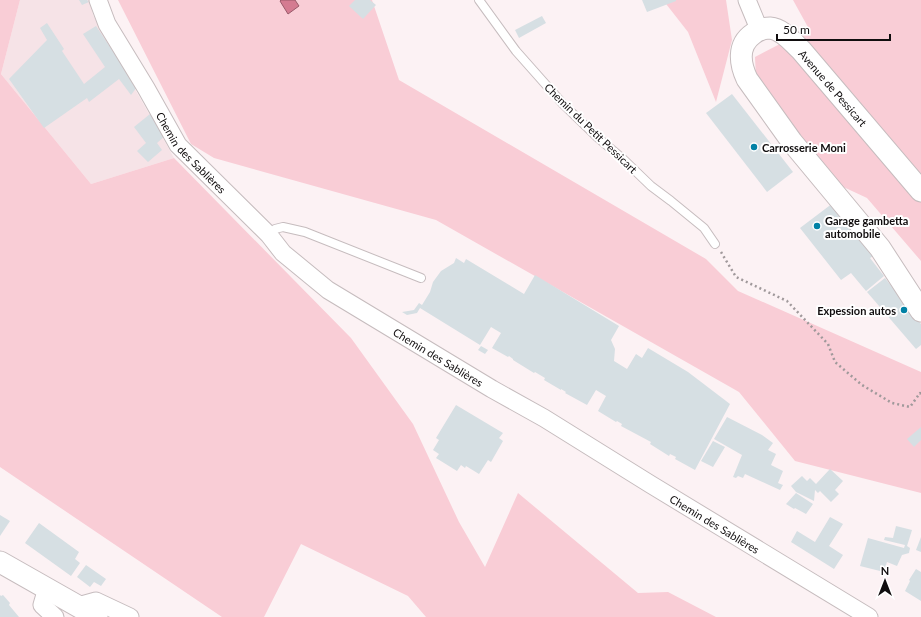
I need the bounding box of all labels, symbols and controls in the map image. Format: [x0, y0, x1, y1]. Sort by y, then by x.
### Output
scale bar [777, 16, 890, 42]
text: 50 m [783, 22, 810, 37]
street label: Avenue de Pessicart [796, 47, 870, 129]
street label: Chemin du Petit Pessicart [542, 80, 640, 176]
street label: Chemin des Sablières [154, 109, 229, 196]
place label: Carrosserie Moni [762, 141, 846, 154]
marker: Carrosserie Moni [749, 142, 759, 152]
place label: Garage gambetta automobile [825, 214, 908, 240]
marker: Garage gambetta automobile [812, 221, 822, 231]
place label: Expession autos [817, 304, 896, 317]
marker: Expession autos [899, 305, 909, 315]
street label: Chemin des Sablières [391, 325, 486, 389]
street label: Chemin des Sablières [668, 491, 762, 556]
north arrow [865, 561, 905, 601]
text: N [881, 564, 889, 577]

